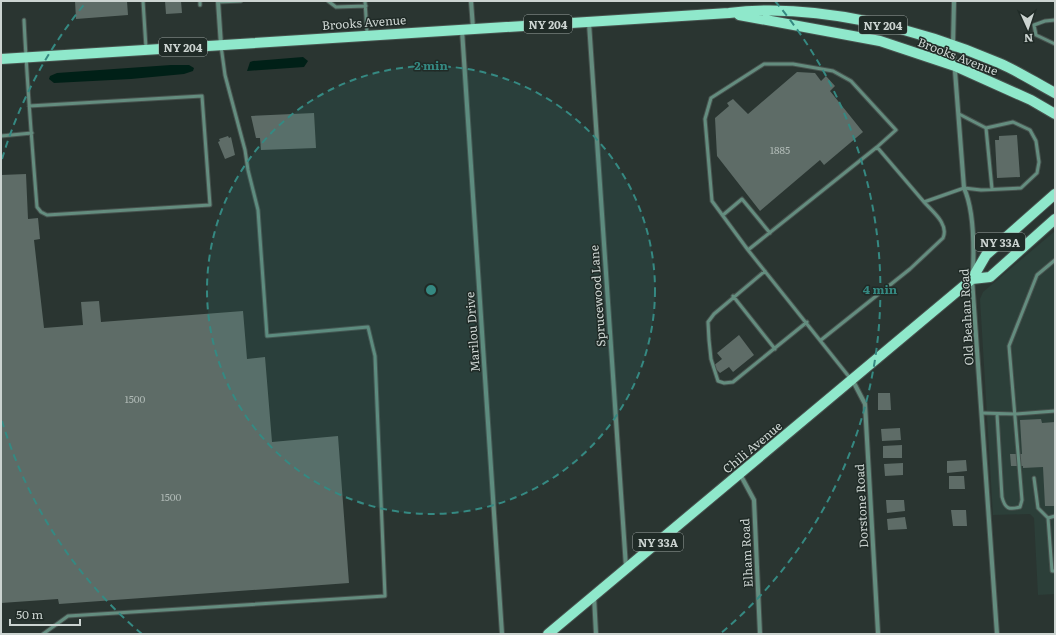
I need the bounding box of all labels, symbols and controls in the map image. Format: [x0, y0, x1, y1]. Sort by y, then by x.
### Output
north arrow [1008, 8, 1048, 48]
street label: Brooks Avenue [321, 10, 407, 34]
road number: NY 204 [524, 15, 572, 33]
road number: NY 204 [859, 16, 907, 34]
text: N [1024, 31, 1034, 47]
street label: Brooks Avenue [915, 32, 1001, 80]
road number: NY 204 [159, 38, 207, 56]
text: 2 min [414, 56, 448, 74]
house number: 1885 [770, 142, 790, 157]
road number: NY 33A [975, 233, 1025, 251]
street label: Sprucewood Lane [584, 245, 610, 347]
street label: Old Beahan Road [954, 267, 978, 366]
text: 4 min [863, 280, 898, 298]
centre of rings [424, 283, 438, 297]
street label: Marilou Drive [460, 291, 484, 373]
house number: 1500 [125, 391, 146, 406]
street label: Chili Avenue [718, 417, 786, 477]
street label: Dorstone Road [850, 463, 872, 549]
house number: 1500 [161, 489, 182, 504]
street label: Elham Road [735, 517, 757, 588]
road number: NY 33A [633, 533, 683, 551]
scale bar [10, 601, 80, 627]
text: 50 m [16, 605, 43, 623]

